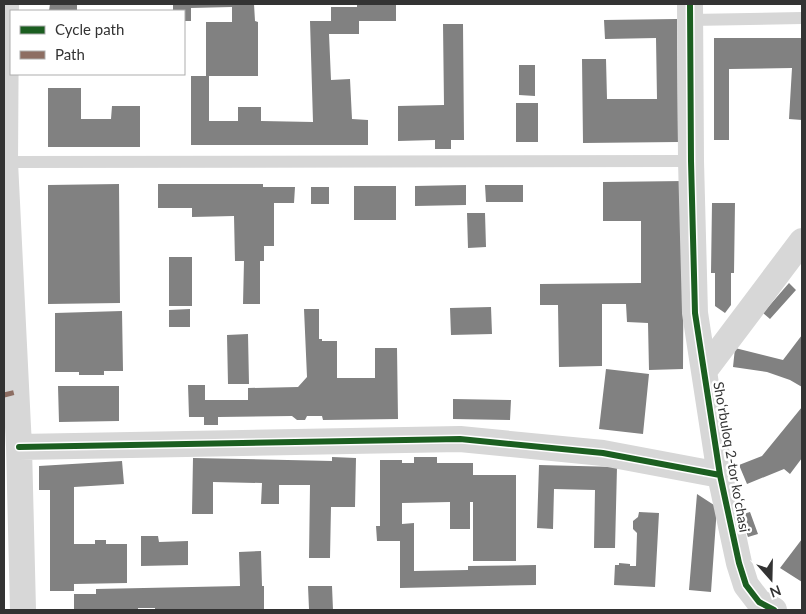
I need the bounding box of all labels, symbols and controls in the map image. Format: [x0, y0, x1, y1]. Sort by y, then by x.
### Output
legend [10, 10, 185, 75]
text: Cycle path [55, 20, 124, 38]
text: Path [55, 45, 85, 63]
street label: Shoʻrbuloq 2-tor koʻchasi [710, 380, 754, 534]
north arrow [746, 554, 796, 604]
text: N [768, 582, 784, 602]

